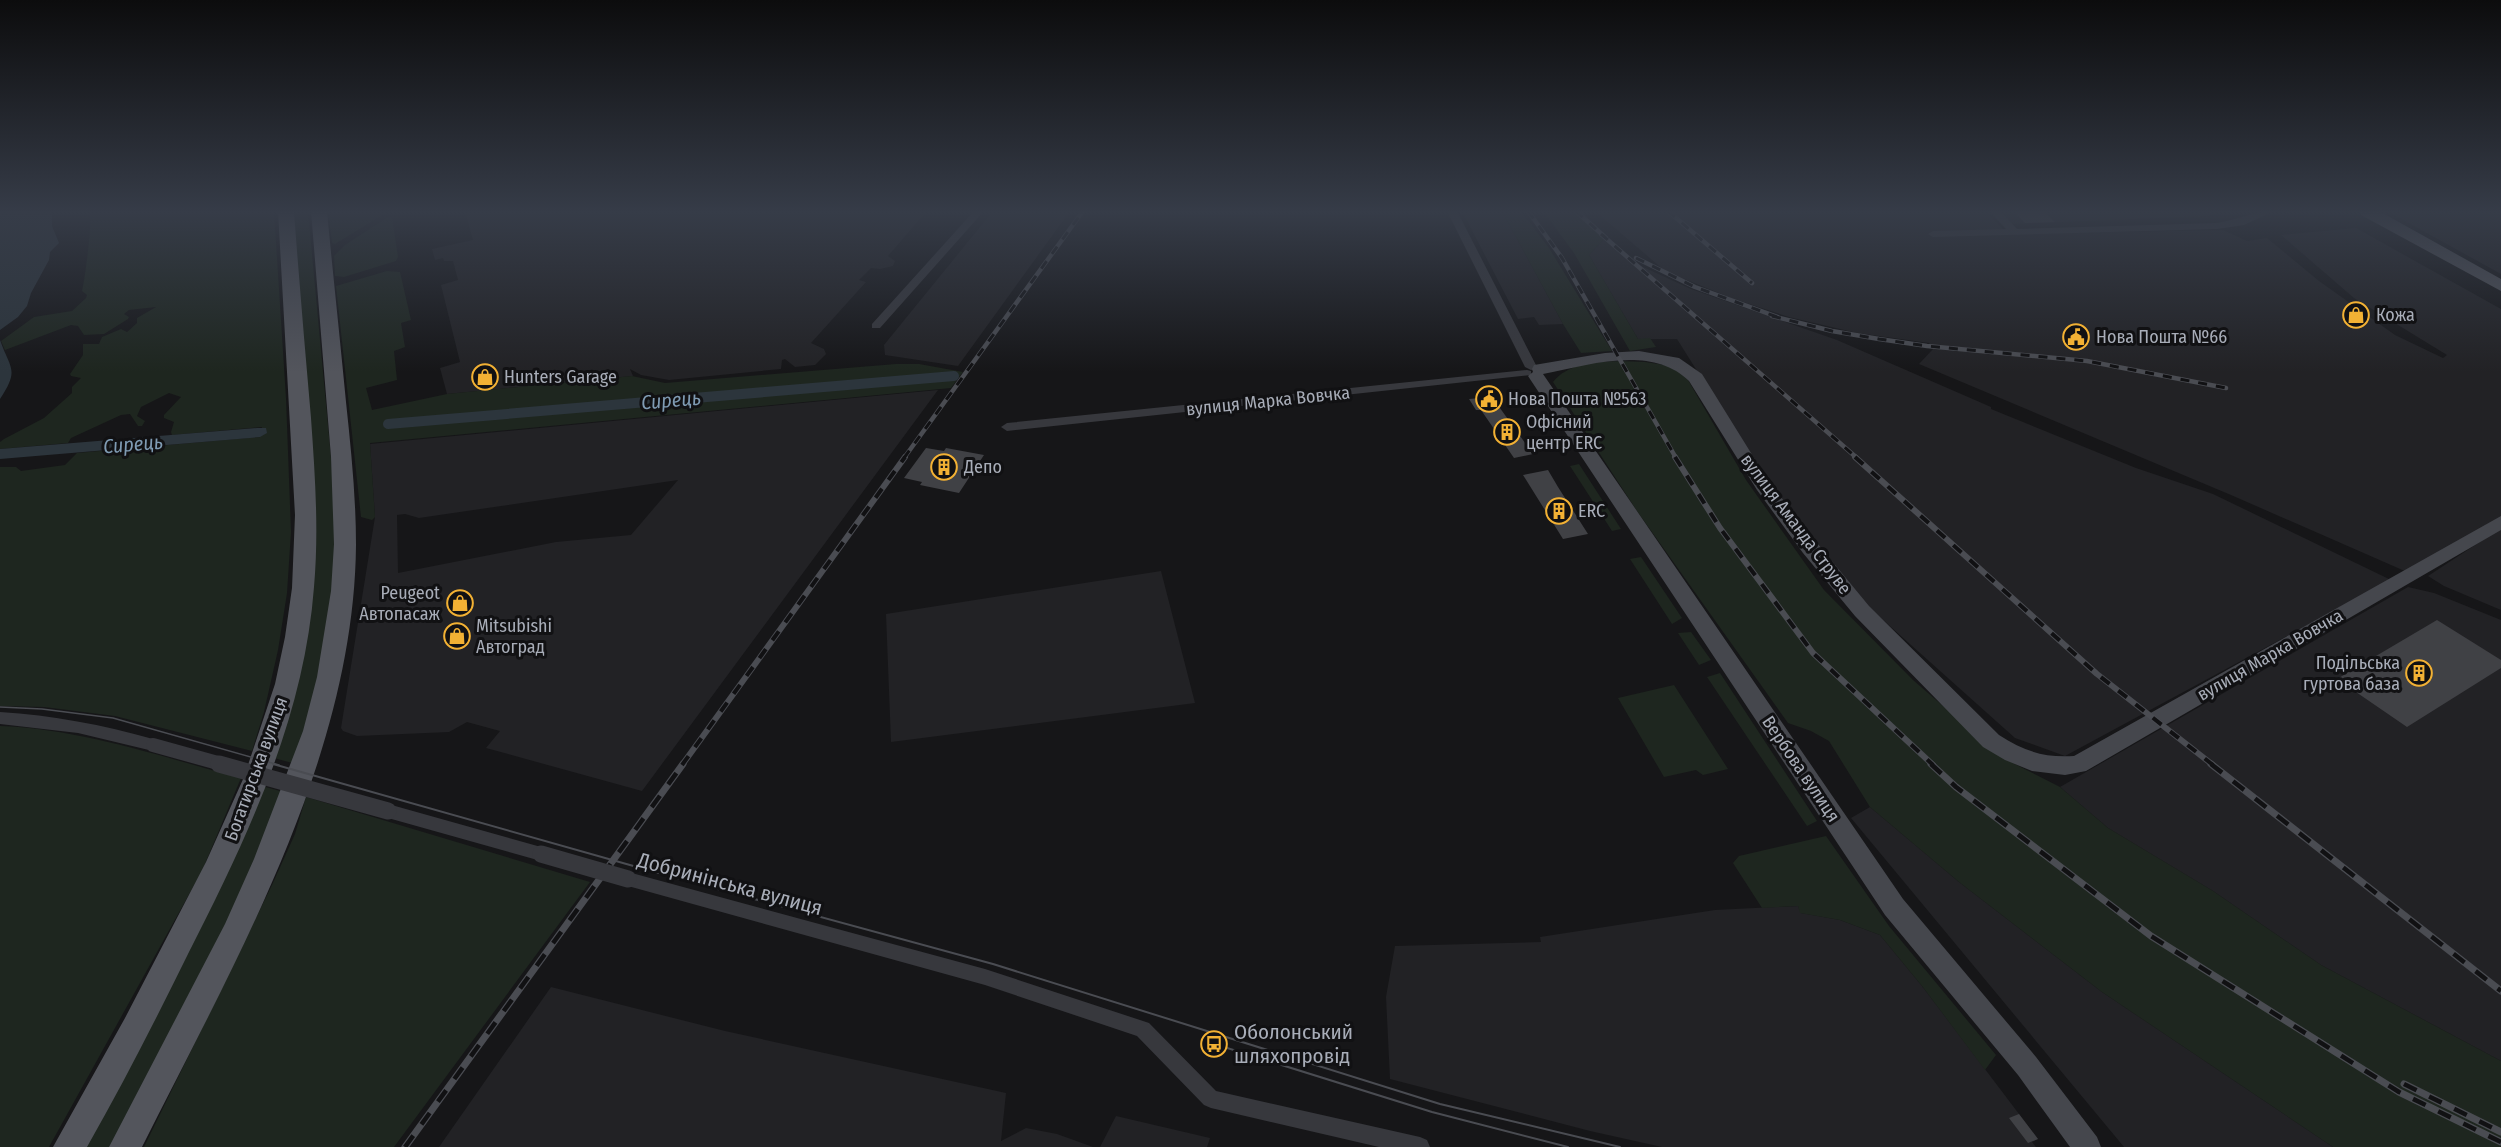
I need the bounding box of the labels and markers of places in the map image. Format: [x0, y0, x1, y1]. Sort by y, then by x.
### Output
shop icon: Кожа [2341, 300, 2371, 330]
place label: Кожа [2376, 304, 2415, 326]
public building icon: Нова Пошта №66 [2061, 322, 2091, 352]
place label: Нова Пошта №66 [2096, 326, 2227, 348]
shop icon: Hunters Garage [470, 362, 500, 392]
place label: Hunters Garage [504, 366, 617, 388]
public building icon: Нова Пошта №563 [1474, 384, 1504, 414]
place label: Нова Пошта №563 [1508, 388, 1647, 410]
place label: Офісний центр ERC [1526, 411, 1602, 454]
building icon: Офісний центр ERC [1492, 417, 1522, 447]
building icon: Депо [929, 452, 959, 482]
place label: Депо [963, 456, 1002, 478]
building icon: ERC [1544, 496, 1574, 526]
place label: ERC [1578, 500, 1605, 522]
place label: Peugeot Автопасаж [359, 582, 440, 625]
shop icon: Peugeot Автопасаж [445, 588, 475, 618]
place label: Mitsubishi Автоград [476, 615, 552, 658]
shop icon: Mitsubishi Автоград [442, 621, 472, 651]
place label: Подільська гуртова база [2303, 652, 2400, 695]
building icon: Подільська гуртова база [2404, 658, 2434, 688]
place label: Оболонський шляхопровід [1234, 1019, 1353, 1069]
bus stop icon: Оболонський шляхопровід [1199, 1029, 1229, 1059]

